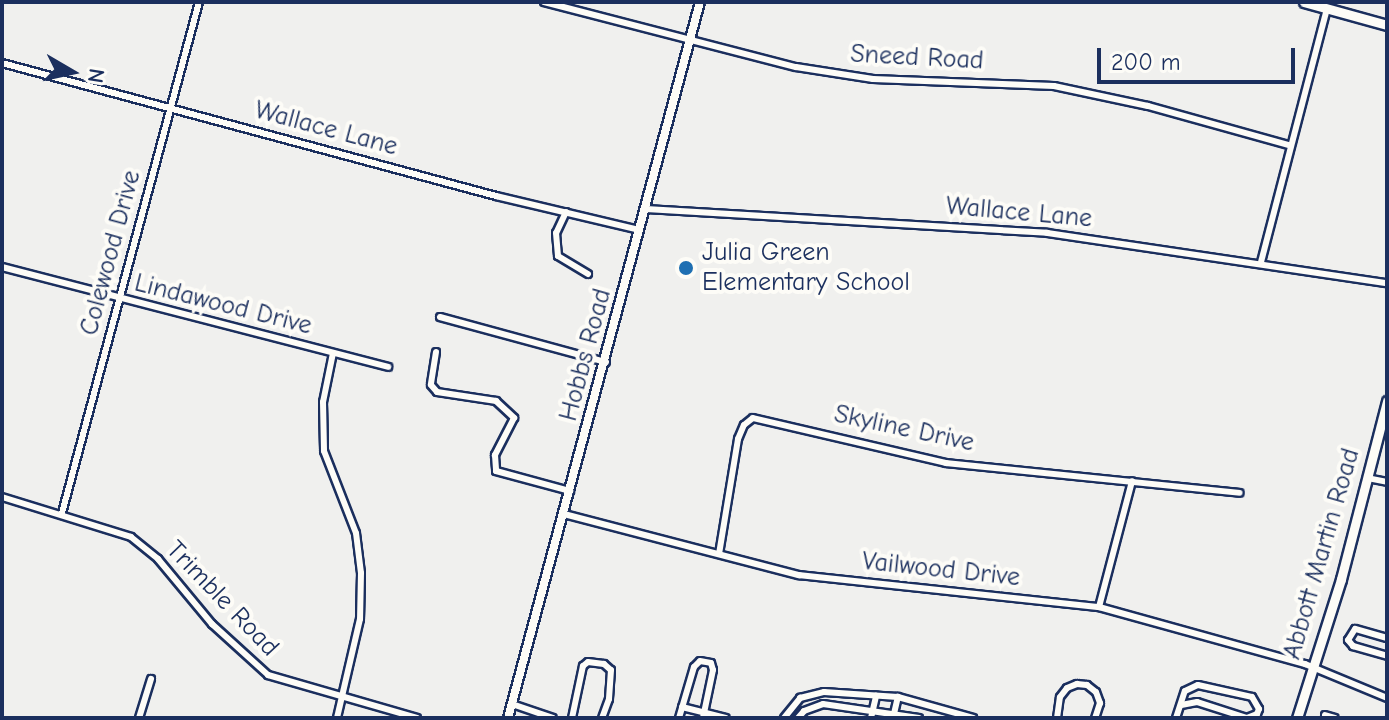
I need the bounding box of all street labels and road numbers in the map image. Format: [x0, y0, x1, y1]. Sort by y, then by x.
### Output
street label: Sneed Road [850, 39, 984, 77]
street label: Wallace Lane [251, 95, 401, 163]
street label: Colewood Drive [74, 167, 148, 339]
street label: Wallace Lane [945, 191, 1093, 235]
street label: Lindawood Drive [131, 268, 315, 342]
street label: Hobbs Road [553, 285, 619, 425]
street label: Skyline Drive [831, 399, 977, 459]
street label: Abbott Martin Road [1277, 445, 1367, 663]
street label: Trimble Road [159, 535, 285, 663]
street label: Vailwood Drive [861, 546, 1021, 594]

